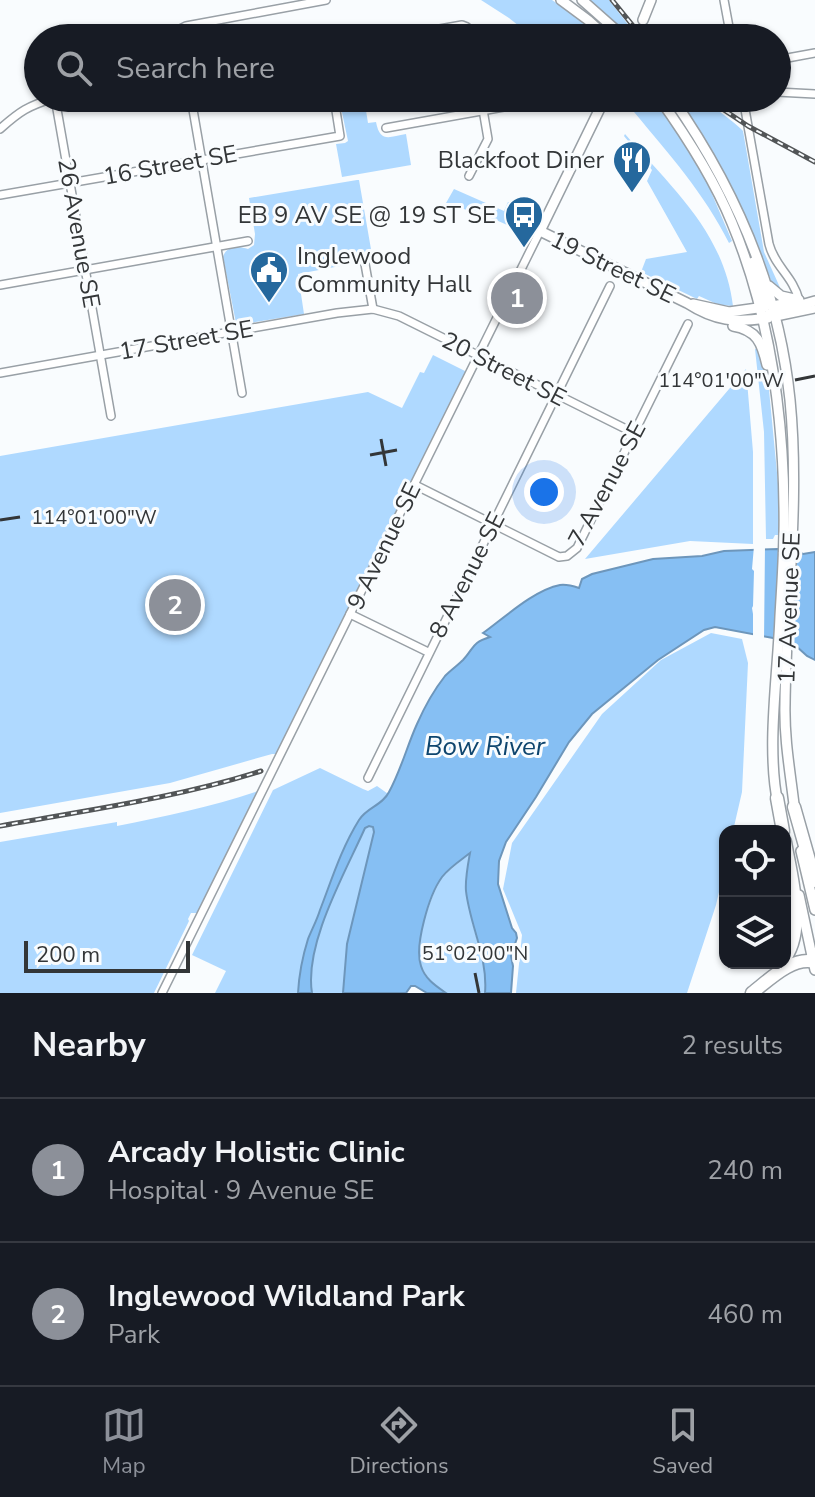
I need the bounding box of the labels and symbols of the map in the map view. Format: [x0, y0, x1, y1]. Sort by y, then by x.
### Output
street label: 16 Street SE [101, 137, 239, 193]
restaurant icon: Blackfoot Diner [611, 139, 653, 194]
place label: Blackfoot Diner [438, 144, 604, 176]
street label: 26 Avenue SE [50, 156, 108, 310]
bus stop icon: EB 9 AV SE @ 19 ST SE [503, 194, 545, 249]
place label: EB 9 AV SE @ 19 ST SE [238, 199, 496, 231]
street label: 19 Street SE [545, 223, 681, 311]
place label: Inglewood Community Hall [297, 240, 472, 300]
public building icon: Inglewood Community Hall [248, 249, 290, 304]
pin: 1 [491, 268, 543, 328]
street label: 17 Street SE [117, 312, 255, 368]
street label: 20 Street SE [436, 324, 572, 414]
text: 114°01'00"W [658, 367, 784, 394]
street label: 7 Avenue SE [561, 416, 653, 552]
your location [524, 472, 564, 512]
street label: 9 Avenue SE [340, 477, 428, 615]
text: 114°01'00"W [31, 504, 157, 531]
street label: 8 Avenue SE [422, 507, 512, 643]
street label: 17 Avenue SE [770, 532, 808, 684]
pin: 2 [149, 575, 201, 635]
water label: Bow River [425, 729, 546, 764]
scale bar [24, 937, 190, 973]
text: 51°02'00"N [422, 940, 528, 967]

